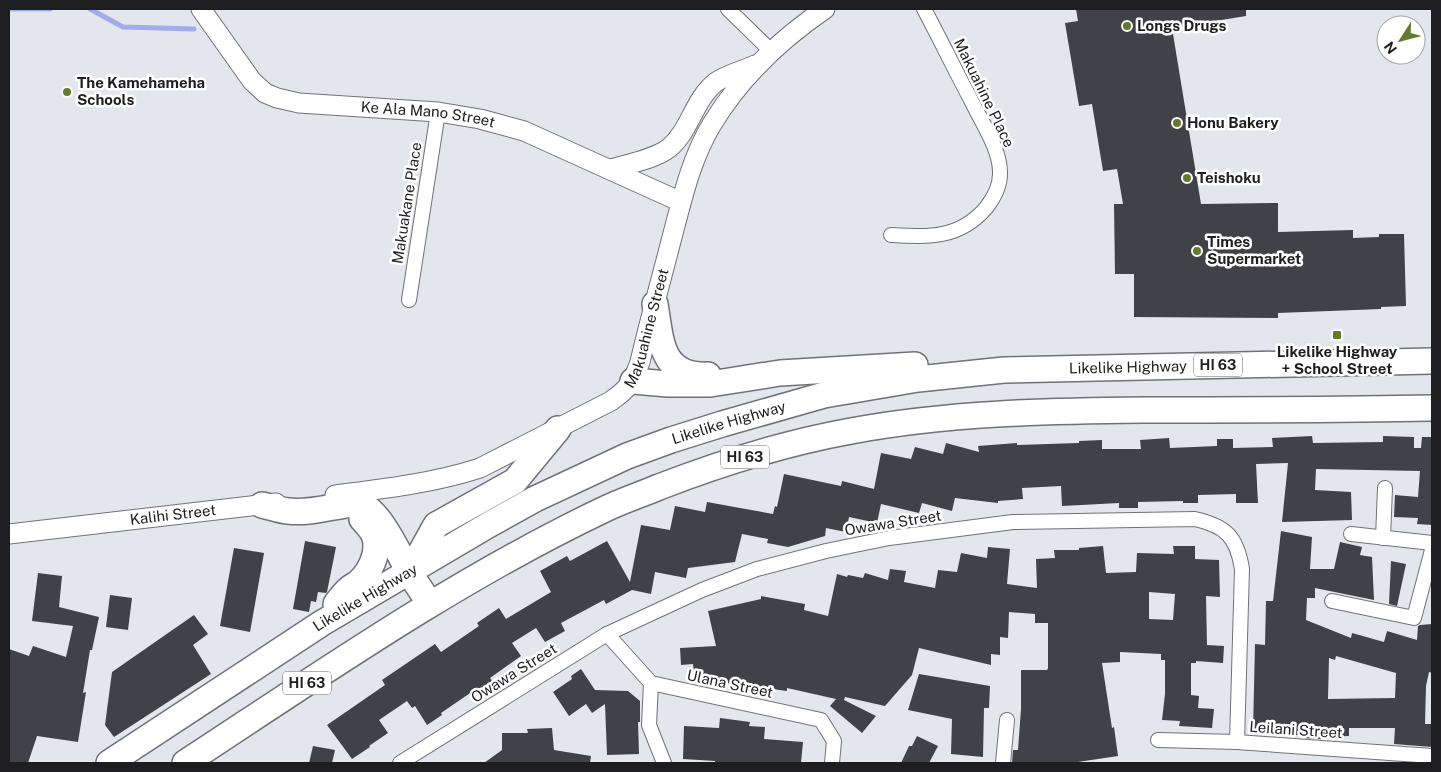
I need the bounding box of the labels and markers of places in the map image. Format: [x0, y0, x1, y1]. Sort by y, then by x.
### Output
place label: Longs Drugs [1137, 17, 1227, 34]
marker: Longs Drugs [1121, 20, 1133, 32]
place label: The Kamehameha Schools [77, 74, 205, 108]
marker: The Kamehameha Schools [61, 86, 73, 98]
place label: Honu Bakery [1187, 114, 1279, 131]
marker: Honu Bakery [1171, 117, 1183, 129]
place label: Teishoku [1197, 169, 1261, 186]
marker: Teishoku [1181, 172, 1193, 184]
place label: Times Supermarket [1207, 233, 1301, 267]
marker: Times Supermarket [1191, 245, 1203, 257]
marker: Likelike Highway + School Street [1331, 329, 1343, 341]
place label: Likelike Highway + School Street [1277, 343, 1398, 377]

